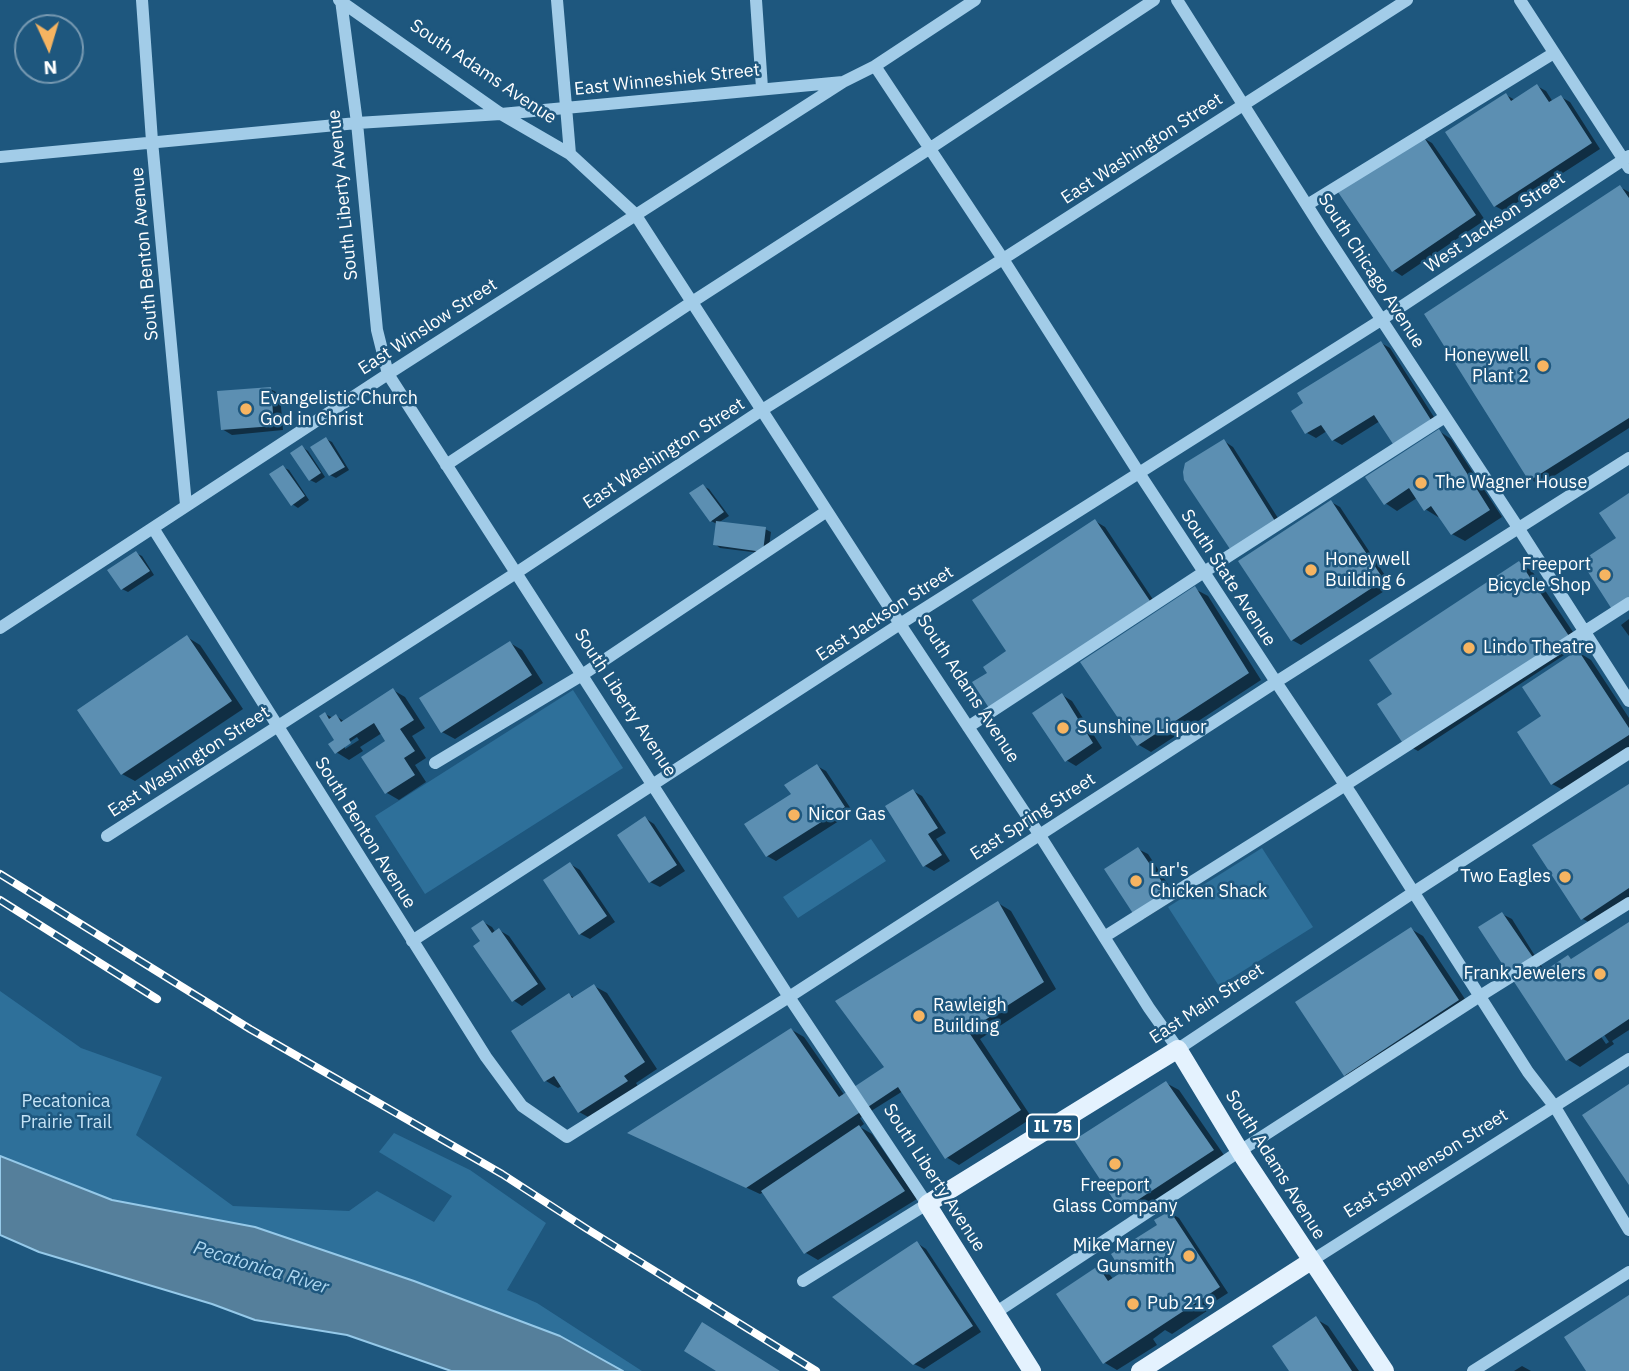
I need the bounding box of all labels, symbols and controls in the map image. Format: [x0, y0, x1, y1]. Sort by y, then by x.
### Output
north arrow [14, 14, 84, 84]
street label: South Adams Avenue [406, 15, 560, 129]
text: N [43, 56, 58, 80]
street label: East Winneshiek Street [573, 60, 761, 100]
street label: East Washington Street [1057, 89, 1227, 209]
street label: South Liberty Avenue [323, 108, 363, 282]
street label: South Benton Avenue [127, 166, 163, 342]
street label: West Jackson Street [1421, 168, 1569, 278]
street label: South Chicago Avenue [1313, 190, 1429, 352]
street label: East Winslow Street [355, 274, 501, 380]
place label: Honeywell Plant 2 [1444, 345, 1529, 388]
marker: Honeywell Plant 2 [1535, 358, 1551, 374]
place label: Evangelistic Church God in Christ [260, 388, 418, 430]
street label: East Washington Street [579, 394, 749, 514]
marker: Evangelistic Church God in Christ [238, 401, 254, 417]
place label: The Wagner House [1435, 472, 1587, 494]
marker: The Wagner House [1413, 475, 1429, 491]
street label: South State Avenue [1176, 506, 1280, 650]
place label: Honeywell Building 6 [1325, 549, 1410, 592]
place label: Freeport Bicycle Shop [1488, 554, 1591, 596]
street label: East Jackson Street [812, 562, 958, 666]
marker: Honeywell Building 6 [1303, 562, 1319, 578]
marker: Freeport Bicycle Shop [1597, 567, 1613, 583]
street label: South Adams Avenue [912, 611, 1024, 767]
street label: South Liberty Avenue [569, 625, 681, 781]
place label: Lindo Theatre [1483, 637, 1594, 659]
marker: Lindo Theatre [1461, 640, 1477, 656]
street label: East Washington Street [104, 702, 274, 822]
place label: Sunshine Liquor [1077, 717, 1207, 739]
marker: Sunshine Liquor [1055, 720, 1071, 736]
street label: South Benton Avenue [310, 753, 420, 913]
street label: East Spring Street [966, 769, 1100, 865]
place label: Nicor Gas [808, 804, 886, 826]
marker: Nicor Gas [786, 807, 802, 823]
place label: Lar's Chicken Shack [1150, 860, 1267, 903]
place label: Two Eagles [1460, 866, 1551, 888]
marker: Two Eagles [1557, 869, 1573, 885]
marker: Lar's Chicken Shack [1128, 873, 1144, 889]
street label: East Main Street [1146, 959, 1268, 1049]
place label: Frank Jewelers [1463, 963, 1586, 985]
marker: Frank Jewelers [1592, 966, 1608, 982]
place label: Rawleigh Building [933, 995, 1007, 1038]
marker: Rawleigh Building [911, 1008, 927, 1024]
street label: South Adams Avenue [1220, 1086, 1330, 1244]
park label: Pecatonica Prairie Trail [20, 1091, 112, 1134]
street label: South Liberty Avenue [878, 1100, 990, 1256]
street label: East Stephenson Street [1340, 1105, 1512, 1223]
road number: IL 75 [1027, 1114, 1079, 1140]
marker: Freeport Glass Company [1107, 1156, 1123, 1172]
place label: Freeport Glass Company [1053, 1175, 1177, 1218]
place label: Mike Marney Gunsmith [1073, 1235, 1175, 1278]
water label: Pecatonica River [191, 1237, 331, 1299]
marker: Mike Marney Gunsmith [1181, 1248, 1197, 1264]
place label: Pub 219 [1147, 1293, 1215, 1315]
marker: Pub 219 [1125, 1296, 1141, 1312]

